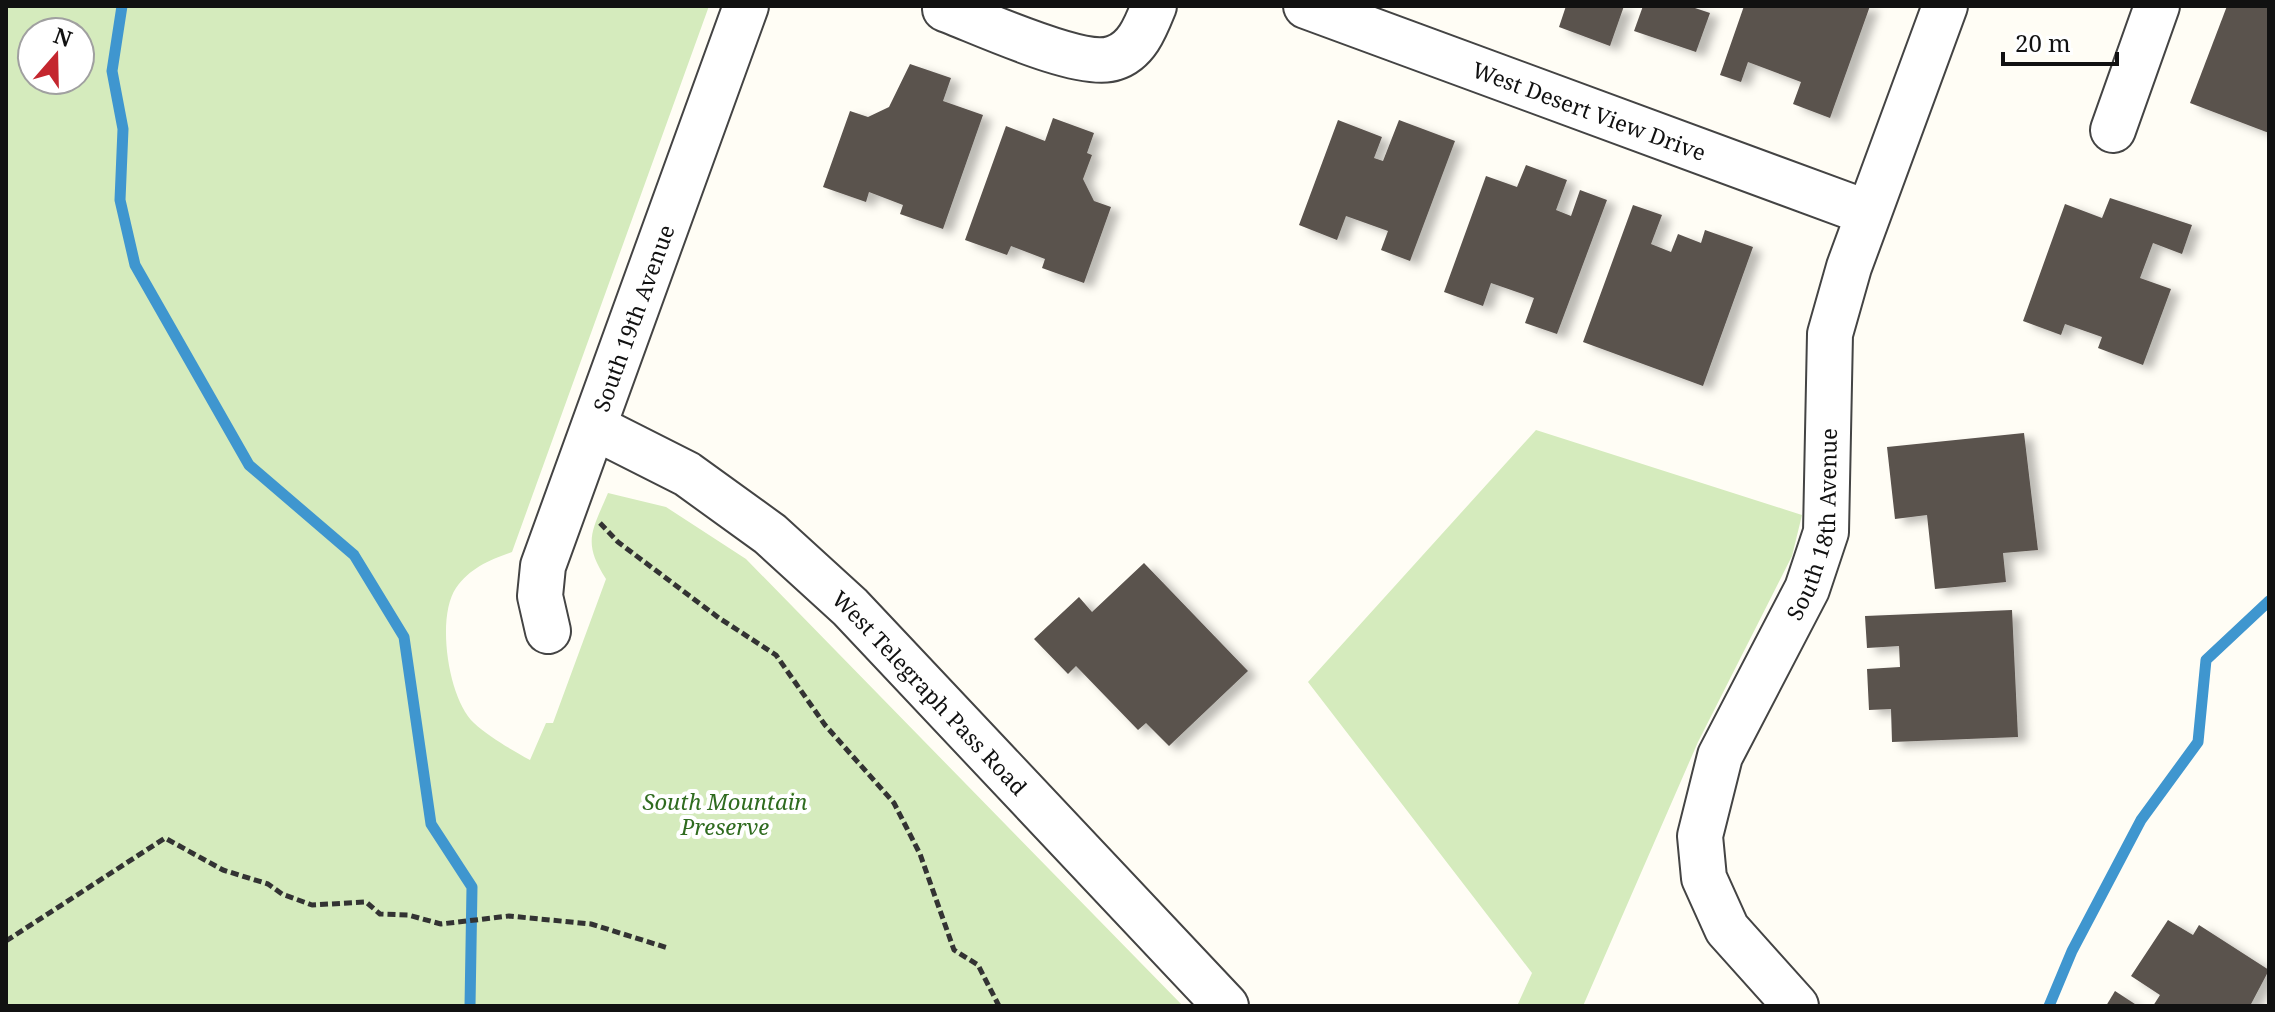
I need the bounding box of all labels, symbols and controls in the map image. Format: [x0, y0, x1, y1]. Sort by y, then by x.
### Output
north arrow [16, 16, 96, 96]
scale bar [2003, 16, 2117, 66]
text: N [50, 19, 76, 53]
text: 20 m [2015, 26, 2071, 59]
street label: West Desert View Drive [1468, 54, 1710, 167]
street label: South 19th Avenue [585, 220, 681, 416]
street label: South 18th Avenue [1779, 428, 1843, 625]
street label: West Telegraph Pass Road [826, 583, 1035, 802]
park label: South Mountain Preserve [642, 786, 808, 841]

